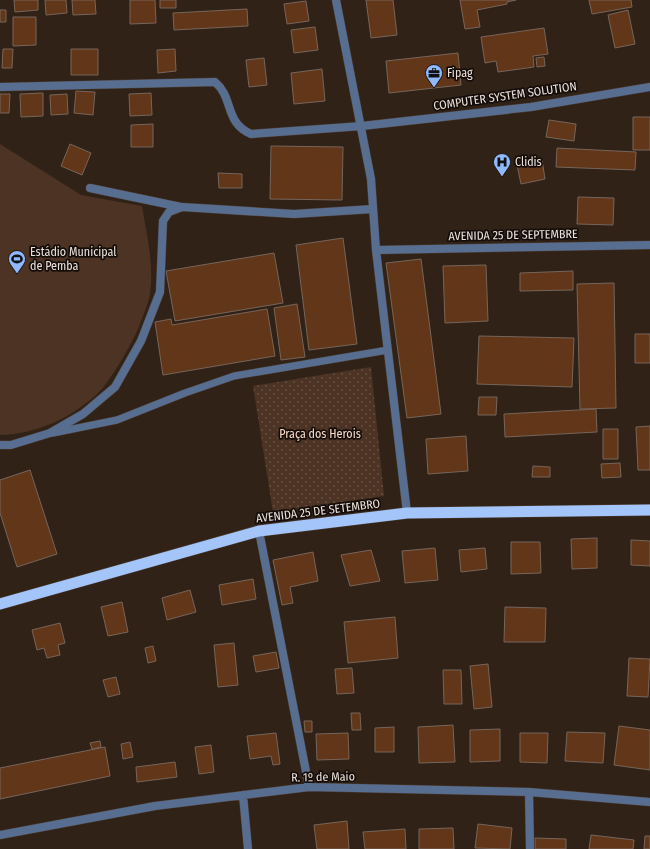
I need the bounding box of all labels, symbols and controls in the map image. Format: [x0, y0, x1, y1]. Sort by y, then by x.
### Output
office icon: Fipag [424, 63, 444, 88]
place label: Fipag [447, 66, 473, 80]
street label: COMPUTER SYSTEM SOLUTION [432, 79, 578, 113]
hospital icon: Clidis [492, 152, 512, 177]
place label: Clidis [515, 155, 542, 169]
street label: AVENIDA 25 DE SEPTEMBRE [448, 227, 578, 243]
place label: Estádio Municipal de Pemba [30, 245, 117, 273]
sports icon: Estádio Municipal de Pemba [7, 249, 27, 274]
park label: Praça dos Herois [279, 427, 361, 441]
street label: AVENIDA 25 DE SETEMBRO [255, 496, 381, 526]
street label: R. 1º de Maio [291, 769, 355, 785]

